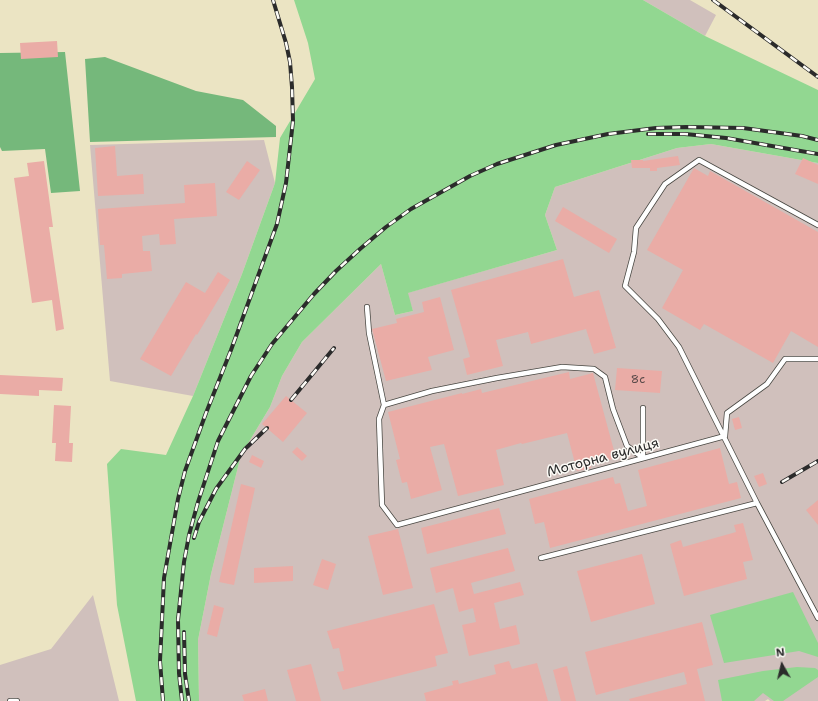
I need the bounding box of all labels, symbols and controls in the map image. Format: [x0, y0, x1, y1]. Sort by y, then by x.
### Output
house number: 8с [631, 373, 645, 387]
street label: Моторна вулиця [545, 435, 661, 481]
north arrow [762, 645, 802, 685]
text: N [775, 645, 786, 661]

